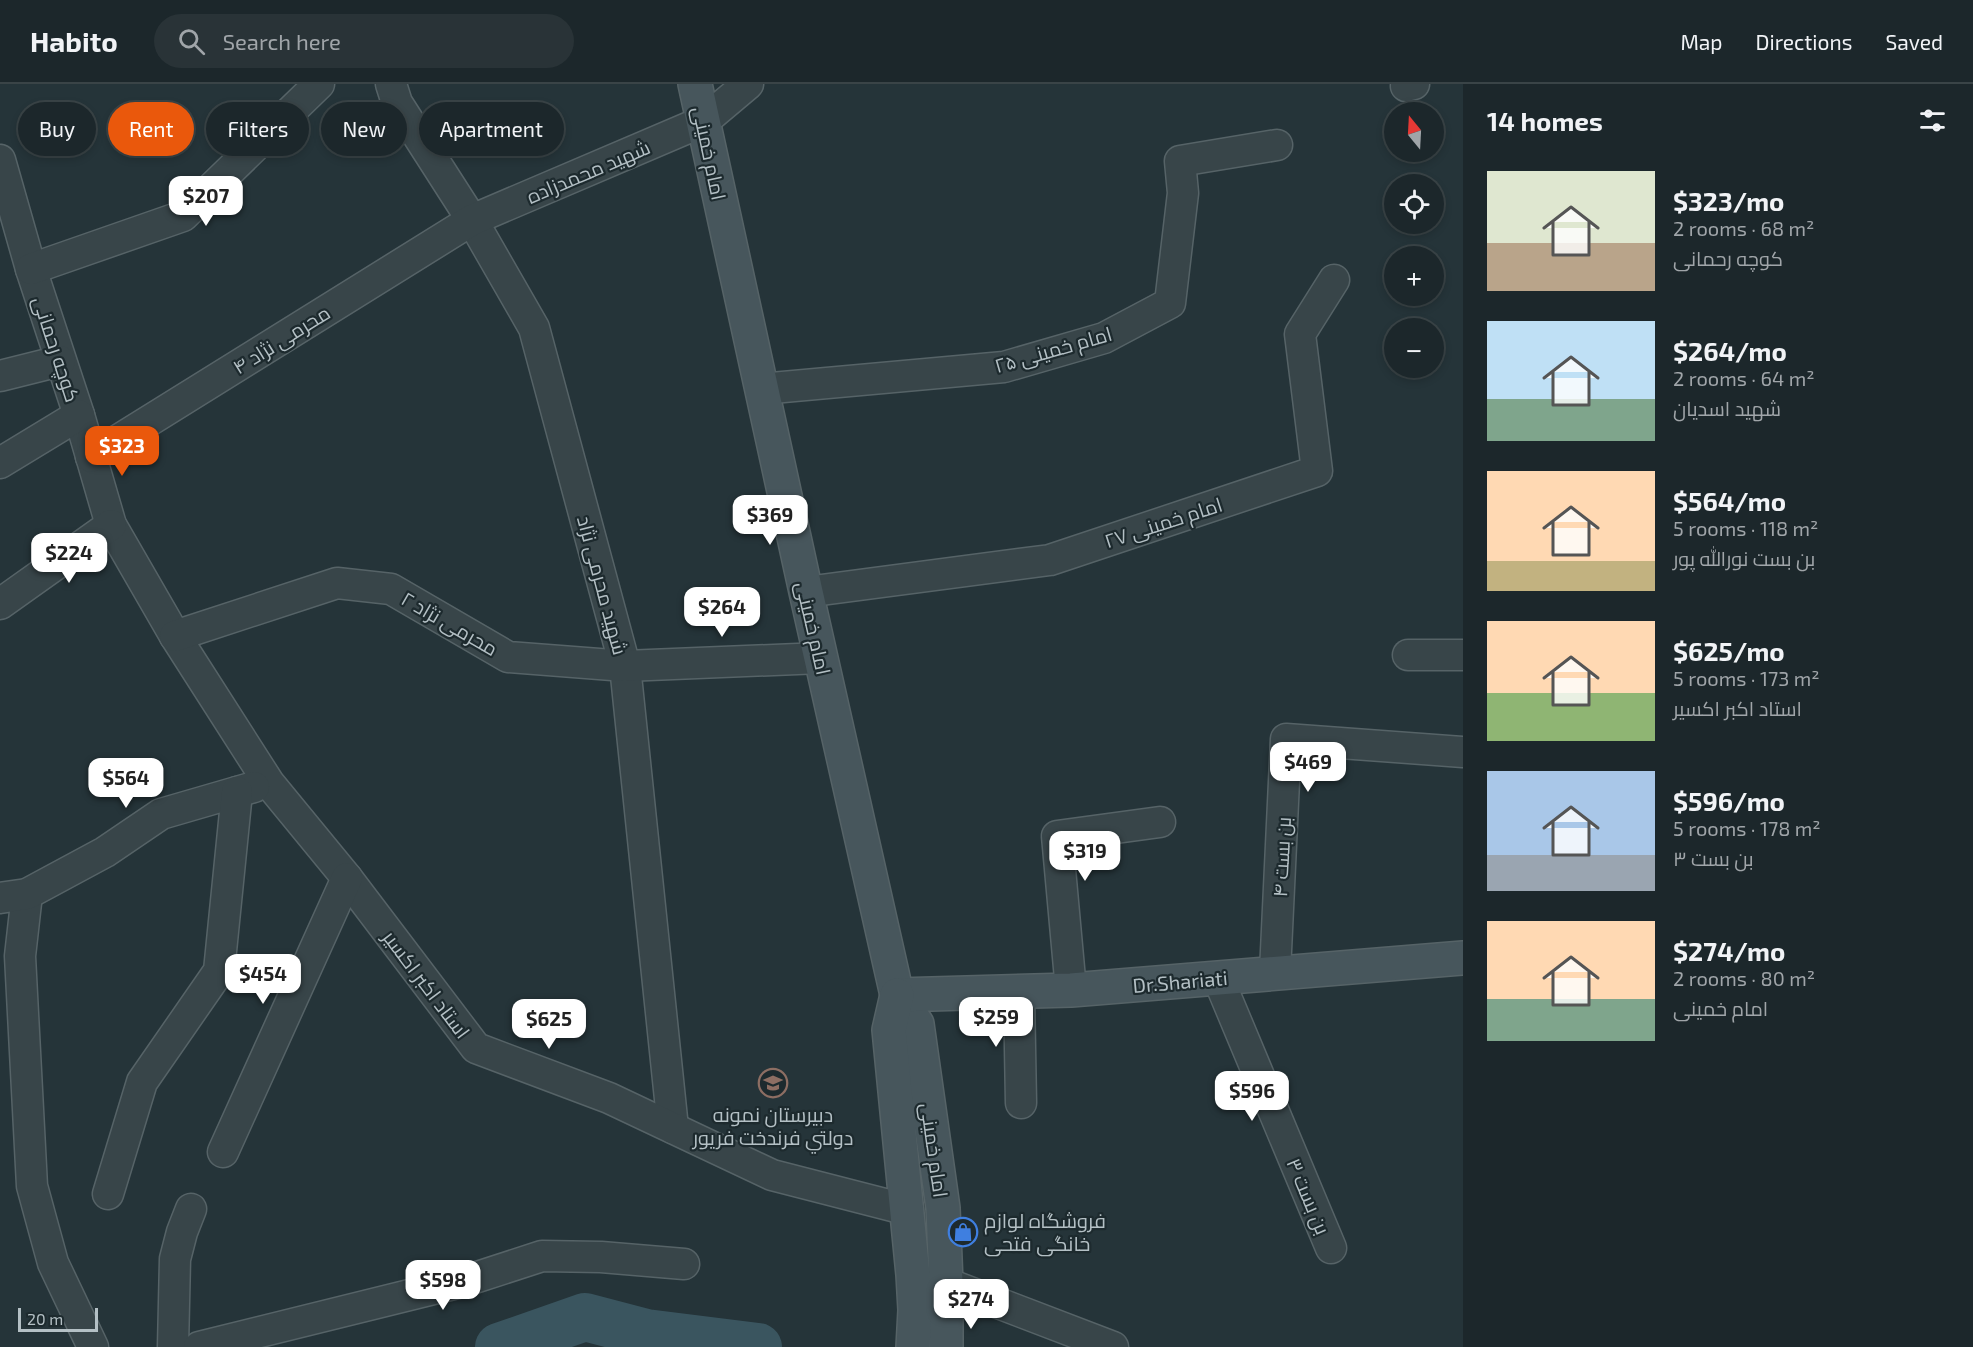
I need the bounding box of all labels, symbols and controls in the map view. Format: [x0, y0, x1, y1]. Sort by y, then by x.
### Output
search box [154, 14, 574, 68]
text: Habito [30, 24, 118, 58]
icon: search [175, 25, 208, 58]
text: Search here [223, 28, 341, 54]
text: Map [1680, 29, 1723, 54]
text: Directions [1756, 29, 1852, 54]
text: Saved [1885, 29, 1943, 54]
chip: Buy [18, 102, 96, 156]
chip: Rent [108, 102, 194, 156]
chip: Filters [206, 102, 309, 156]
chip: New [321, 102, 407, 156]
chip: Apartment [419, 102, 564, 156]
north arrow [1384, 102, 1444, 162]
map controls [1384, 102, 1444, 378]
street label: امام خمینی [685, 104, 732, 203]
icon: filters [1916, 104, 1949, 137]
text: 14 homes [1487, 105, 1603, 136]
street label: شهید محمدزاده [523, 134, 654, 210]
button: locate [1384, 174, 1444, 234]
pin: $207 [170, 176, 242, 227]
text: $207 [183, 183, 229, 207]
text: $323/mo [1673, 185, 1784, 216]
icon: home [1535, 195, 1607, 267]
text: 2 rooms · 68 m² [1673, 216, 1814, 240]
button: + [1384, 246, 1444, 306]
text: کوچه رحمانی [1673, 246, 1783, 270]
street label: کوچه رحمانی [27, 293, 85, 406]
street label: محرمی نژاد ۴ [228, 300, 335, 380]
button: − [1384, 318, 1444, 378]
street label: امام خمینی ۲۵ [991, 321, 1115, 380]
text: $264/mo [1673, 335, 1787, 366]
icon: home [1535, 345, 1607, 417]
text: 2 rooms · 64 m² [1673, 366, 1815, 390]
text: شهید اسدیان [1673, 396, 1781, 420]
pin: $323 [86, 426, 158, 477]
text: $323 [99, 433, 145, 457]
text: $564/mo [1673, 485, 1786, 516]
street label: امام خمینی ۲۷ [1101, 492, 1226, 555]
pin: $369 [734, 495, 806, 546]
icon: home [1535, 495, 1607, 567]
text: $369 [747, 502, 793, 526]
street label: شهید محرمی نژاد [571, 513, 633, 658]
text: 5 rooms · 118 m² [1673, 516, 1818, 540]
pin: $224 [33, 533, 105, 584]
text: $224 [45, 540, 93, 564]
text: بن بست نورالله پور [1673, 546, 1815, 570]
street label: امام خمینی [789, 579, 836, 678]
street label: محرمی نژاد ۲ [397, 586, 502, 662]
pin: $264 [686, 587, 758, 638]
text: $264 [698, 594, 746, 618]
text: $625/mo [1673, 635, 1785, 666]
icon: home [1535, 645, 1607, 717]
text: 5 rooms · 173 m² [1673, 666, 1820, 690]
text: استاد اکبر اکسیر [1673, 696, 1802, 720]
pin: $469 [1272, 742, 1344, 793]
text: $469 [1284, 749, 1332, 773]
pin: $564 [90, 758, 162, 809]
text: $564 [102, 765, 150, 789]
text: $596/mo [1673, 785, 1785, 816]
icon: home [1535, 795, 1607, 867]
street label: بن بست ۴ [1267, 816, 1297, 898]
text: 5 rooms · 178 m² [1673, 816, 1821, 840]
pin: $319 [1049, 831, 1121, 882]
text: $319 [1063, 838, 1107, 862]
text: بن بست ۳ [1673, 846, 1754, 870]
street label: استاد اکبر اکسیر [377, 924, 475, 1043]
text: $274/mo [1673, 935, 1785, 966]
icon: home [1535, 945, 1607, 1017]
pin: $454 [227, 954, 299, 1005]
text: $454 [239, 961, 287, 985]
street label: Dr.Shariati [1132, 965, 1228, 997]
text: 2 rooms · 80 m² [1673, 966, 1815, 990]
text: امام خمینی [1673, 996, 1768, 1020]
pin: $259 [960, 997, 1032, 1048]
pin: $625 [513, 999, 585, 1050]
text: $259 [973, 1004, 1019, 1028]
text: $625 [526, 1006, 572, 1030]
school or university icon: دبیرستان نمونه دولتي فرندخت فريور [757, 1067, 789, 1099]
pin: $596 [1216, 1071, 1288, 1122]
text: $596 [1229, 1078, 1275, 1102]
street label: امام خمینی [914, 1101, 954, 1199]
place label: دبیرستان نمونه دولتي فرندخت فريور [692, 1102, 853, 1154]
street label: بن بست ۳ [1280, 1154, 1336, 1239]
place label: فروشگاه لوازم خانگی فتحی [984, 1208, 1106, 1257]
shop icon: فروشگاه لوازم خانگی فتحی [947, 1216, 979, 1248]
pin: $598 [407, 1260, 479, 1311]
text: $598 [420, 1267, 466, 1291]
pin: $274 [935, 1279, 1007, 1330]
text: $274 [948, 1286, 994, 1310]
scale bar [18, 1305, 98, 1332]
text: 20 m [27, 1309, 63, 1328]

